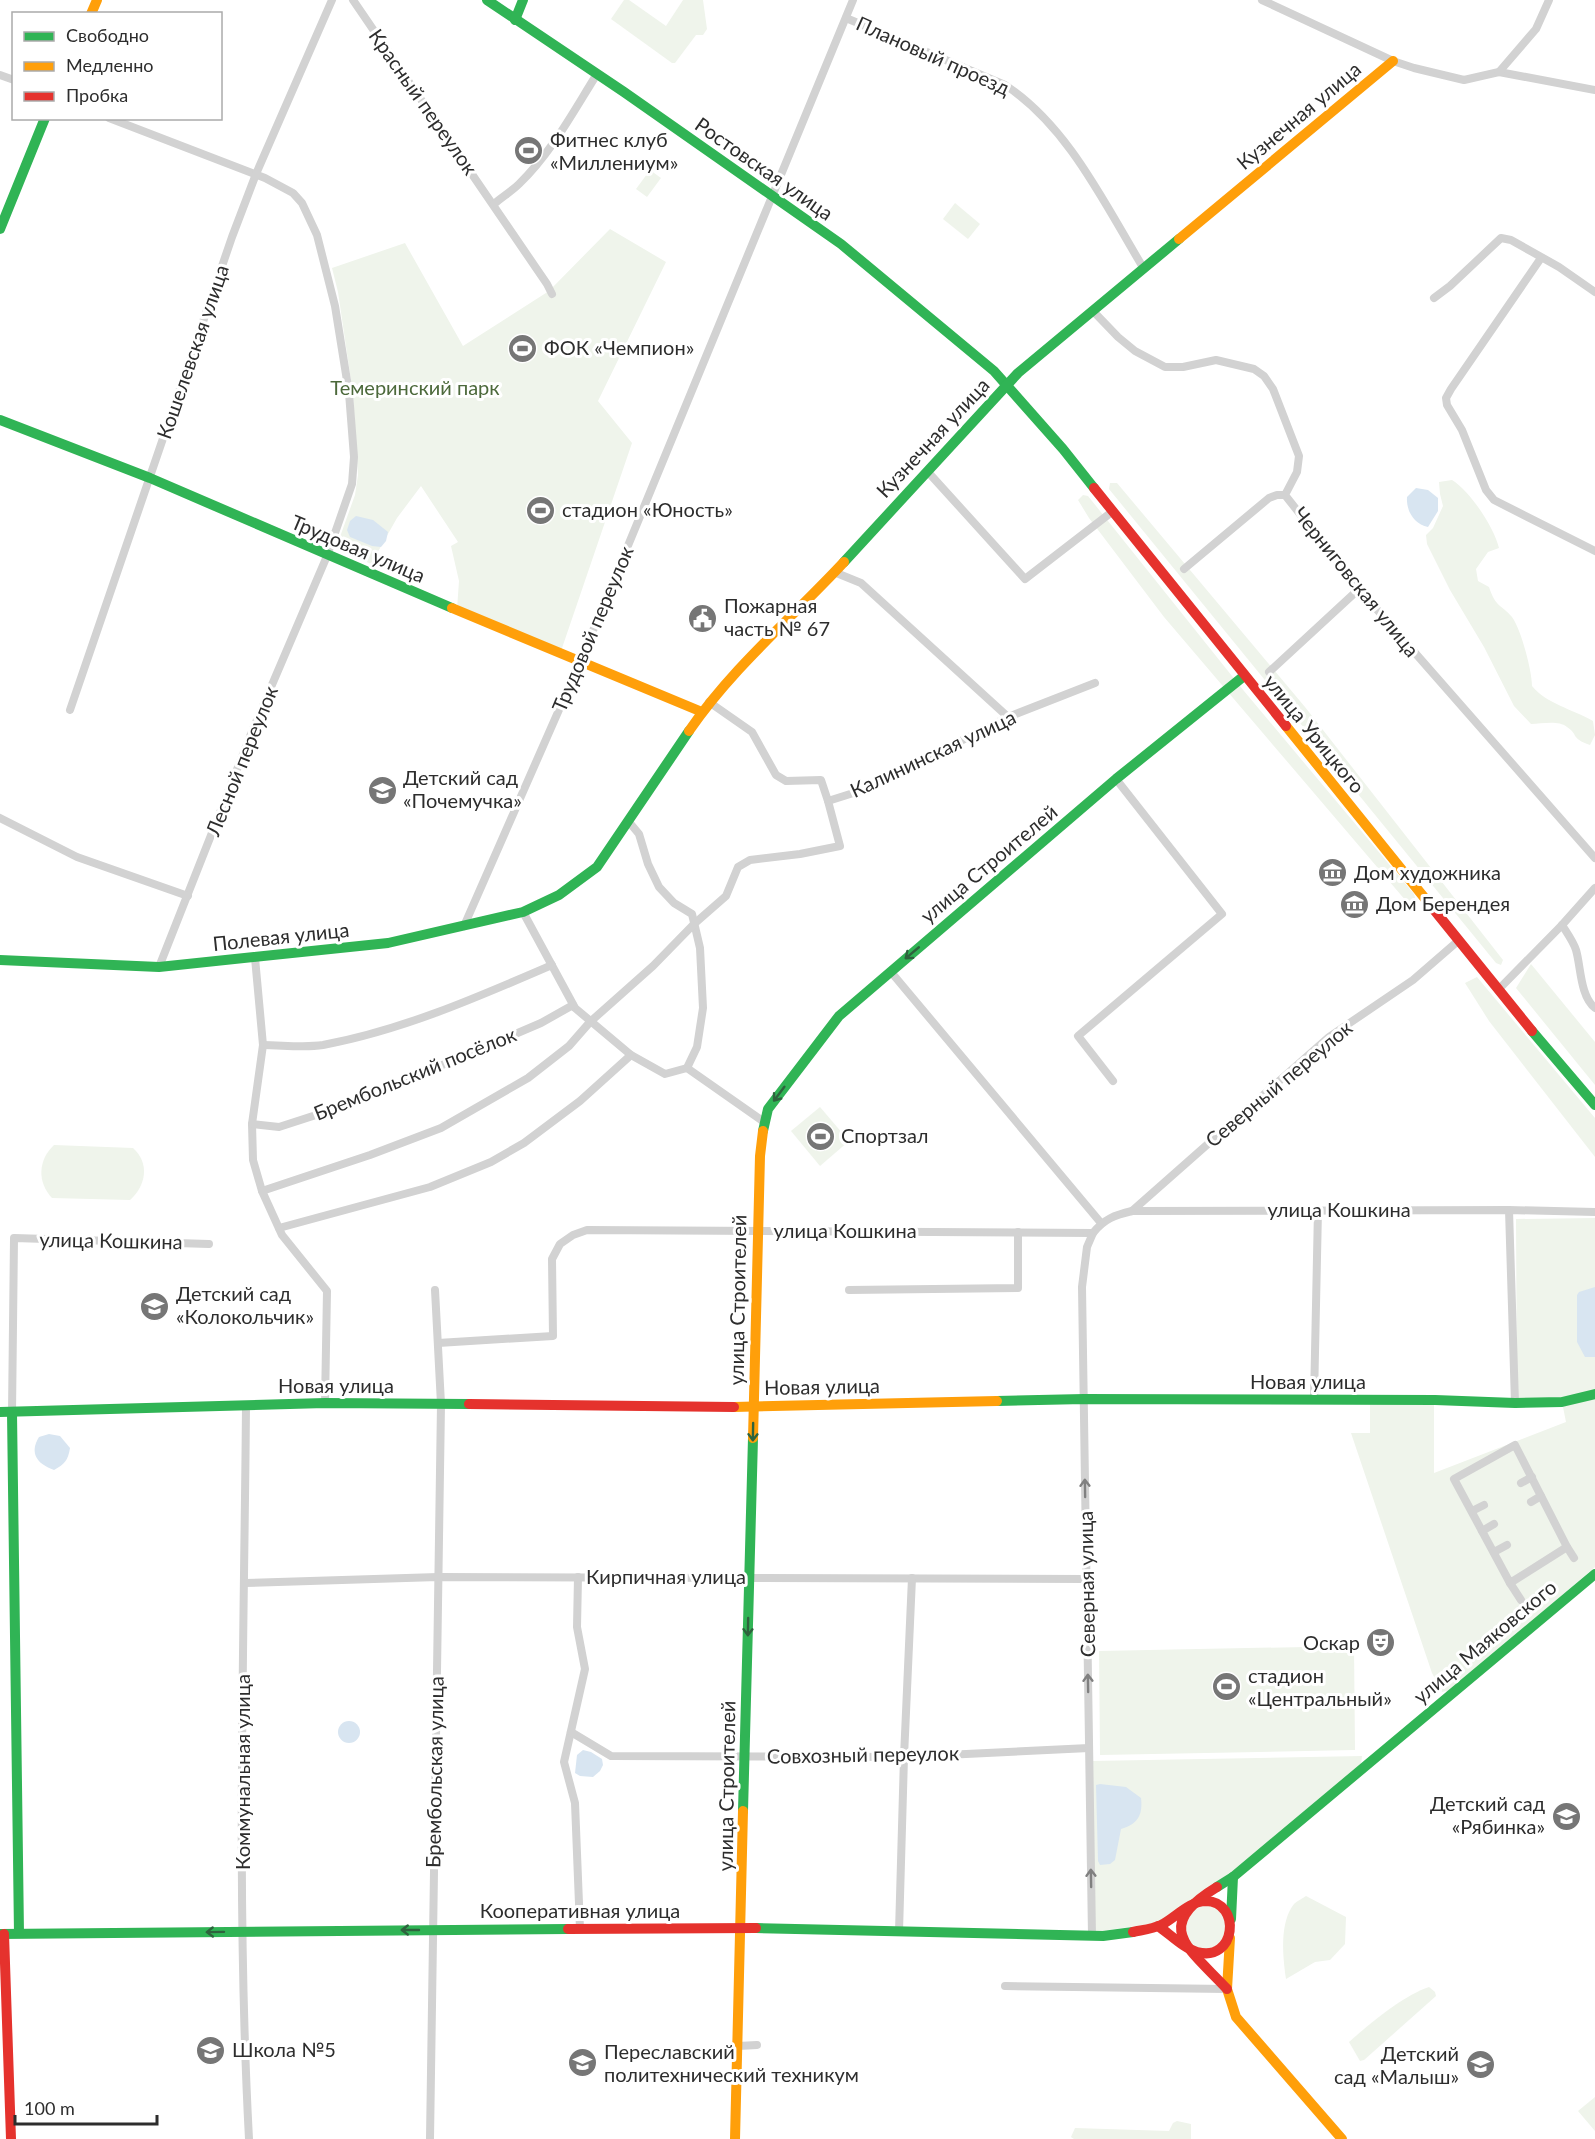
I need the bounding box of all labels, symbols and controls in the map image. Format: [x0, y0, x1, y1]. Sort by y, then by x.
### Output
street label: Плановый проезд [853, 10, 1014, 100]
legend [12, 12, 222, 120]
text: Свободно [66, 24, 149, 46]
street label: Красный переулок [365, 24, 483, 179]
text: Медленно [66, 54, 154, 76]
street label: Кузнечная улица [1231, 56, 1365, 174]
text: Пробка [66, 84, 128, 106]
street label: Ростовская улица [691, 112, 838, 225]
place label: Фитнес клуб «Миллениум» [550, 127, 678, 174]
sports icon: Фитнес клуб «Миллениум» [513, 135, 545, 167]
street label: Кошелевская улица [151, 261, 233, 442]
sports icon: ФОК «Чемпион» [507, 332, 539, 364]
place label: ФОК «Чемпион» [544, 335, 694, 359]
street label: Кузнечная улица [871, 373, 994, 502]
park label: Темеринский парк [330, 375, 500, 399]
sports icon: стадион «Юность» [525, 494, 557, 526]
place label: стадион «Юность» [562, 497, 733, 521]
street label: Черниговская улица [1289, 502, 1425, 661]
street label: Трудовая улица [288, 509, 429, 587]
street label: Трудовой переулок [546, 542, 638, 715]
place label: Пожарная часть № 67 [724, 593, 830, 640]
public building icon: Пожарная часть № 67 [687, 602, 719, 634]
street label: улица Урицкого [1259, 669, 1370, 798]
street label: Лесной переулок [200, 682, 282, 840]
street label: Калининская улица [846, 704, 1019, 802]
place label: Детский сад «Почемучка» [403, 765, 522, 812]
school or university icon: Детский сад «Почемучка» [366, 774, 398, 806]
street label: улица Строителей [915, 799, 1062, 927]
museum icon: Дом художника [1317, 857, 1349, 889]
place label: Дом художника [1354, 860, 1501, 884]
museum icon: Дом Берендея [1339, 888, 1371, 920]
place label: Дом Берендея [1376, 891, 1510, 915]
street label: Полевая улица [211, 917, 350, 955]
one-way arrow [904, 947, 920, 960]
street label: Северный переулок [1200, 1015, 1357, 1152]
street label: Брембольский посёлок [310, 1021, 520, 1125]
one-way arrow [772, 1086, 785, 1102]
sports icon: Спортзал [804, 1120, 836, 1152]
place label: Спортзал [841, 1123, 929, 1147]
street label: улица Кошкина [1267, 1197, 1411, 1221]
street label: улица Строителей [724, 1214, 750, 1386]
street label: улица Кошкина [773, 1218, 917, 1242]
street label: улица Кошкина [39, 1227, 183, 1253]
place label: Детский сад «Колокольчик» [176, 1281, 314, 1328]
school or university icon: Детский сад «Колокольчик» [139, 1290, 171, 1322]
street label: Новая улица [1250, 1369, 1366, 1393]
street label: Новая улица [278, 1373, 394, 1397]
street label: Новая улица [764, 1373, 880, 1399]
one-way arrow [747, 1421, 759, 1441]
one-way arrow [1079, 1478, 1091, 1498]
street label: Северная улица [1073, 1511, 1099, 1657]
street label: Кирпичная улица [586, 1564, 746, 1588]
street label: улица Маяковского [1408, 1575, 1561, 1708]
one-way arrow [743, 1616, 754, 1636]
theatre icon: Оскар [1365, 1627, 1397, 1659]
place label: Оскар [1303, 1630, 1360, 1654]
place label: стадион «Центральный» [1248, 1663, 1392, 1710]
sports icon: стадион «Центральный» [1211, 1671, 1243, 1703]
one-way arrow [1082, 1673, 1094, 1693]
street label: Коммунальная улица [230, 1674, 254, 1870]
street label: Брембольская улица [420, 1676, 448, 1868]
street label: улица Строителей [713, 1700, 739, 1872]
street label: Совхозный переулок [767, 1740, 960, 1768]
place label: Детский сад «Рябинка» [1430, 1791, 1545, 1838]
school or university icon: Детский сад «Рябинка» [1550, 1800, 1582, 1832]
one-way arrow [1085, 1868, 1097, 1888]
street label: Кооперативная улица [480, 1898, 680, 1922]
one-way arrow [400, 1924, 420, 1936]
one-way arrow [205, 1926, 225, 1938]
school or university icon: Школа №5 [195, 2034, 227, 2066]
place label: Школа №5 [232, 2037, 336, 2061]
place label: Переславский политехнический техникум [604, 2039, 859, 2086]
place label: Детский сад «Малыш» [1334, 2041, 1459, 2088]
school or university icon: Переславский политехнический техникум [567, 2047, 599, 2079]
school or university icon: Детский сад «Малыш» [1464, 2049, 1496, 2081]
scale bar [15, 2088, 158, 2126]
text: 100 m [24, 2097, 75, 2119]

